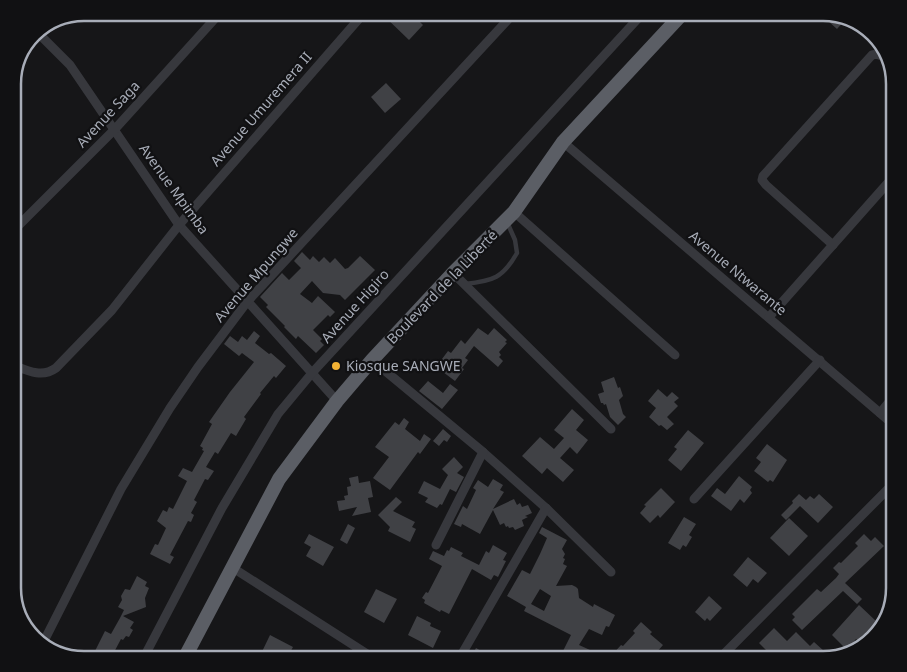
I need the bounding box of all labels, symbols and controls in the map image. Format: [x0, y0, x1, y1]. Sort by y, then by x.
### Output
street label: Avenue Umuremera II [206, 47, 316, 170]
street label: Avenue Saga [72, 76, 144, 151]
street label: Avenue Mpimba [135, 140, 214, 238]
street label: Avenue Mpungwe [209, 223, 302, 326]
street label: Boulevard de la Liberté [382, 225, 501, 348]
street label: Avenue Ntwarante [685, 226, 791, 319]
street label: Avenue Higiro [316, 265, 393, 347]
place label: Kiosque SANGWE [346, 356, 461, 375]
marker: Kiosque SANGWE [330, 360, 342, 372]

